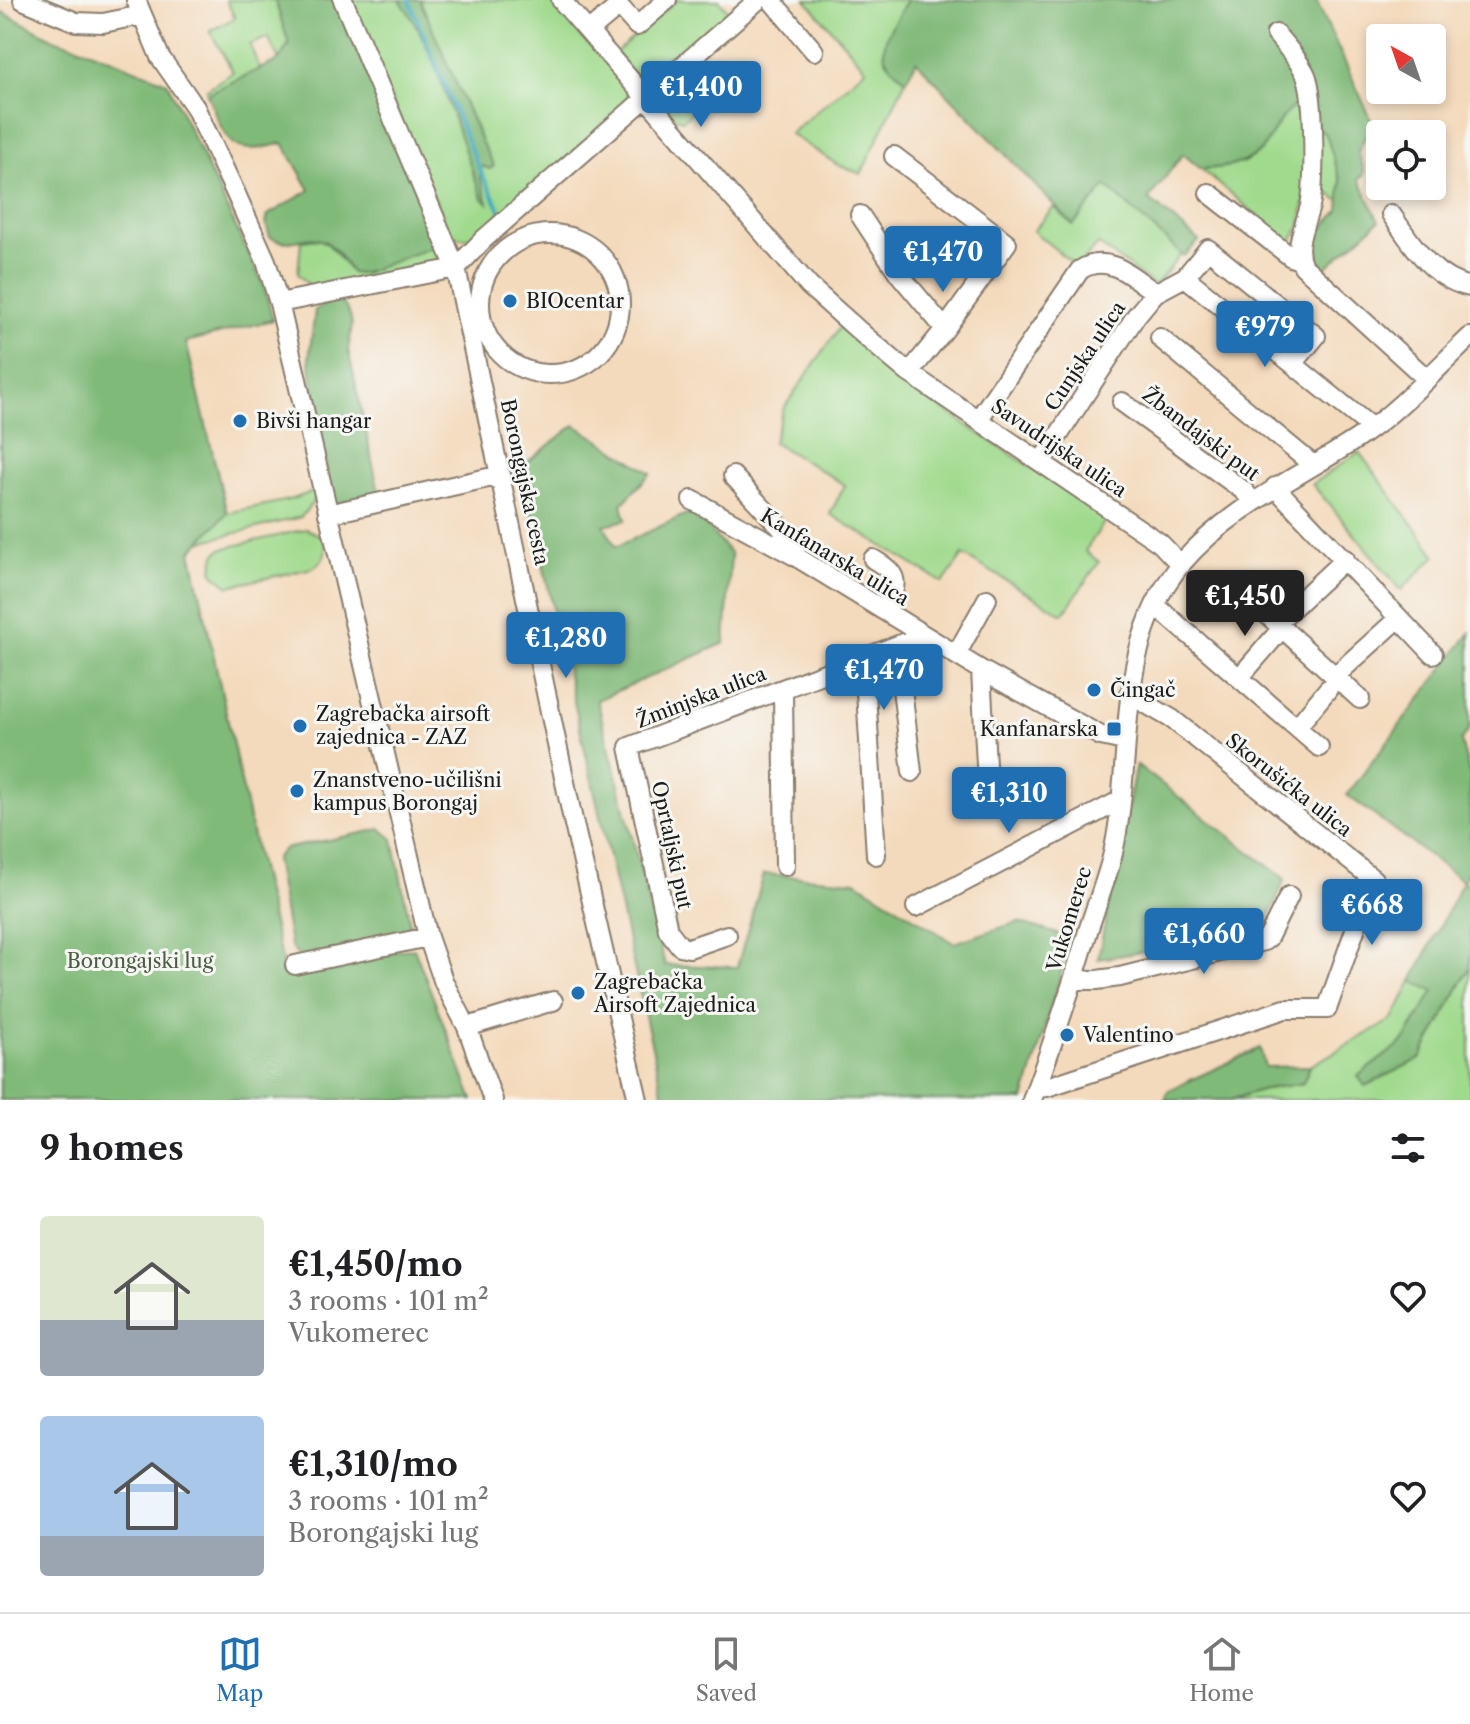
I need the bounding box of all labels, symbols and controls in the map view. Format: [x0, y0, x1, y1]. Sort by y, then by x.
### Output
north arrow [1366, 24, 1446, 104]
map controls [1366, 24, 1446, 200]
pin: €1,400 [636, 61, 766, 129]
text: €1,400 [659, 71, 743, 103]
button: locate [1366, 120, 1446, 200]
pin: €1,470 [878, 226, 1008, 294]
text: €1,470 [903, 236, 983, 268]
place label: BIOcentar [526, 289, 625, 313]
marker: BIOcentar [501, 292, 519, 310]
street label: Cunjska ulica [1040, 296, 1131, 415]
pin: €979 [1218, 301, 1312, 369]
text: €979 [1234, 311, 1296, 343]
street label: Žbandajski put [1138, 381, 1265, 486]
street label: Savudrijska ulica [987, 394, 1132, 502]
street label: Borongajska cesta [496, 397, 554, 568]
place label: Bivši hangar [256, 409, 372, 433]
marker: Bivši hangar [231, 412, 249, 430]
street label: Kanfanarska ulica [757, 503, 914, 611]
pin: €1,450 [1180, 570, 1310, 638]
text: €1,450 [1204, 580, 1286, 612]
pin: €1,280 [501, 612, 631, 680]
text: €1,280 [524, 622, 608, 654]
pin: €1,470 [819, 644, 949, 712]
text: €1,470 [844, 654, 924, 686]
street label: Žminjska ulica [632, 660, 770, 733]
place label: Čingač [1110, 677, 1176, 702]
marker: Čingač [1085, 681, 1103, 699]
place label: Zagrebačka airsoft zajednica - ZAZ [316, 702, 490, 749]
marker: Zagrebačka airsoft zajednica - ZAZ [291, 717, 309, 735]
place label: Kanfanarska [980, 717, 1098, 741]
marker: Kanfanarska [1105, 720, 1123, 738]
street label: Skorušićka ulica [1221, 728, 1357, 842]
pin: €1,310 [944, 767, 1074, 835]
place label: Znanstveno-učilišni kampus Borongaj [313, 768, 502, 815]
text: €1,310 [970, 777, 1048, 809]
street label: Oprtaljski put [647, 779, 697, 911]
marker: Znanstveno-učilišni kampus Borongaj [288, 782, 306, 800]
street label: Vukomerec [1041, 864, 1096, 975]
pin: €668 [1325, 879, 1419, 947]
text: €668 [1340, 889, 1404, 921]
pin: €1,660 [1139, 908, 1269, 976]
text: €1,660 [1162, 918, 1246, 950]
park label: Borongajski lug [67, 949, 214, 973]
place label: Zagrebačka Airsoft Zajednica [593, 970, 757, 1017]
marker: Zagrebačka Airsoft Zajednica [569, 984, 587, 1002]
place label: Valentino [1082, 1023, 1174, 1047]
marker: Valentino [1058, 1026, 1076, 1044]
icon: filters [1386, 1126, 1430, 1170]
text: 9 homes [40, 1127, 184, 1169]
text: €1,450/mo [288, 1243, 463, 1285]
icon: home [104, 1248, 200, 1344]
icon: heart [1386, 1274, 1430, 1318]
text: 3 rooms · 101 m² [288, 1285, 489, 1317]
text: Vukomerec [288, 1317, 429, 1349]
text: €1,310/mo [288, 1443, 458, 1485]
icon: home [104, 1448, 200, 1544]
icon: heart [1386, 1474, 1430, 1518]
text: 3 rooms · 101 m² [288, 1485, 489, 1517]
text: Borongajski lug [288, 1517, 478, 1549]
tab: Map [216, 1632, 263, 1707]
tab: Saved [696, 1632, 757, 1707]
tab: Home [1189, 1632, 1254, 1707]

